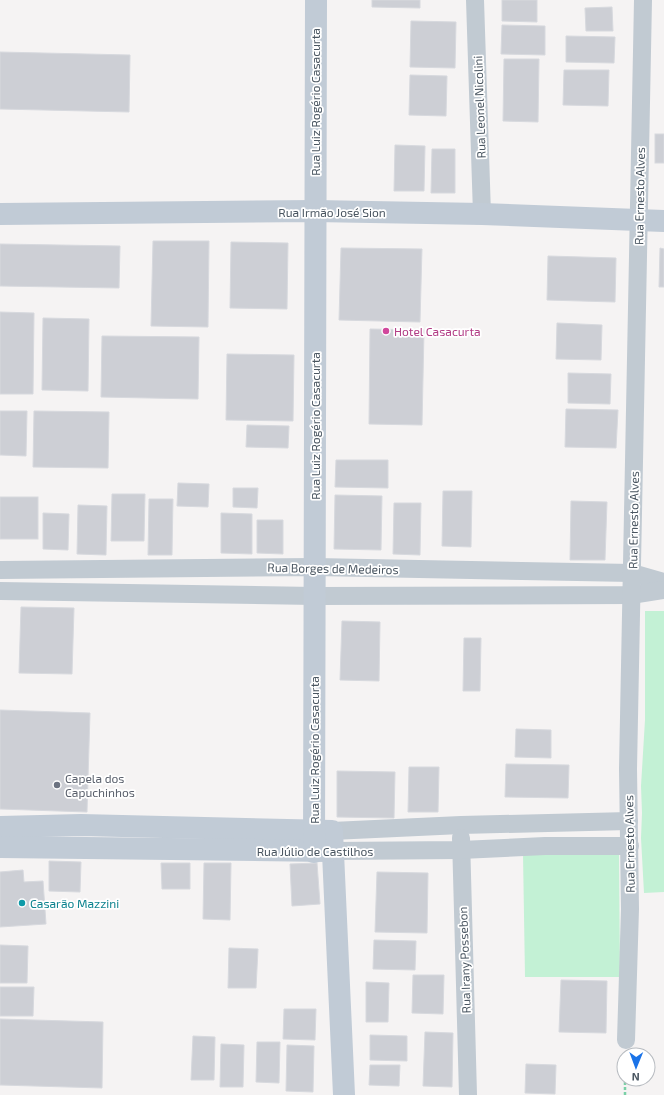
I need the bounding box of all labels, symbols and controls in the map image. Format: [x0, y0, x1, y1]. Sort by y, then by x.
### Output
street label: Rua Luiz Rogério Casacurta [308, 28, 322, 176]
street label: Rua Leonel Nicolini [470, 55, 488, 159]
street label: Rua Ernesto Alves [631, 147, 647, 245]
street label: Rua Irmão José Sion [278, 205, 386, 219]
place label: Hotel Casacurta [394, 324, 481, 338]
marker: Hotel Casacurta [381, 326, 391, 336]
street label: Rua Luiz Rogério Casacurta [308, 352, 322, 500]
street label: Rua Ernesto Alves [625, 471, 641, 569]
street label: Rua Borges de Medeiros [267, 560, 399, 576]
street label: Rua Luiz Rogério Casacurta [307, 676, 321, 824]
place label: Capela dos Capuchinhos [65, 771, 135, 799]
marker: Capela dos Capuchinhos [52, 780, 62, 790]
street label: Rua Ernesto Alves [621, 795, 637, 893]
street label: Rua Júlio de Castilhos [257, 844, 373, 858]
place label: Casarão Mazzini [30, 896, 119, 910]
marker: Casarão Mazzini [17, 898, 27, 908]
street label: Rua Irany Possebon [455, 906, 473, 1014]
north arrow [616, 1047, 656, 1087]
text: N [632, 1071, 640, 1084]

